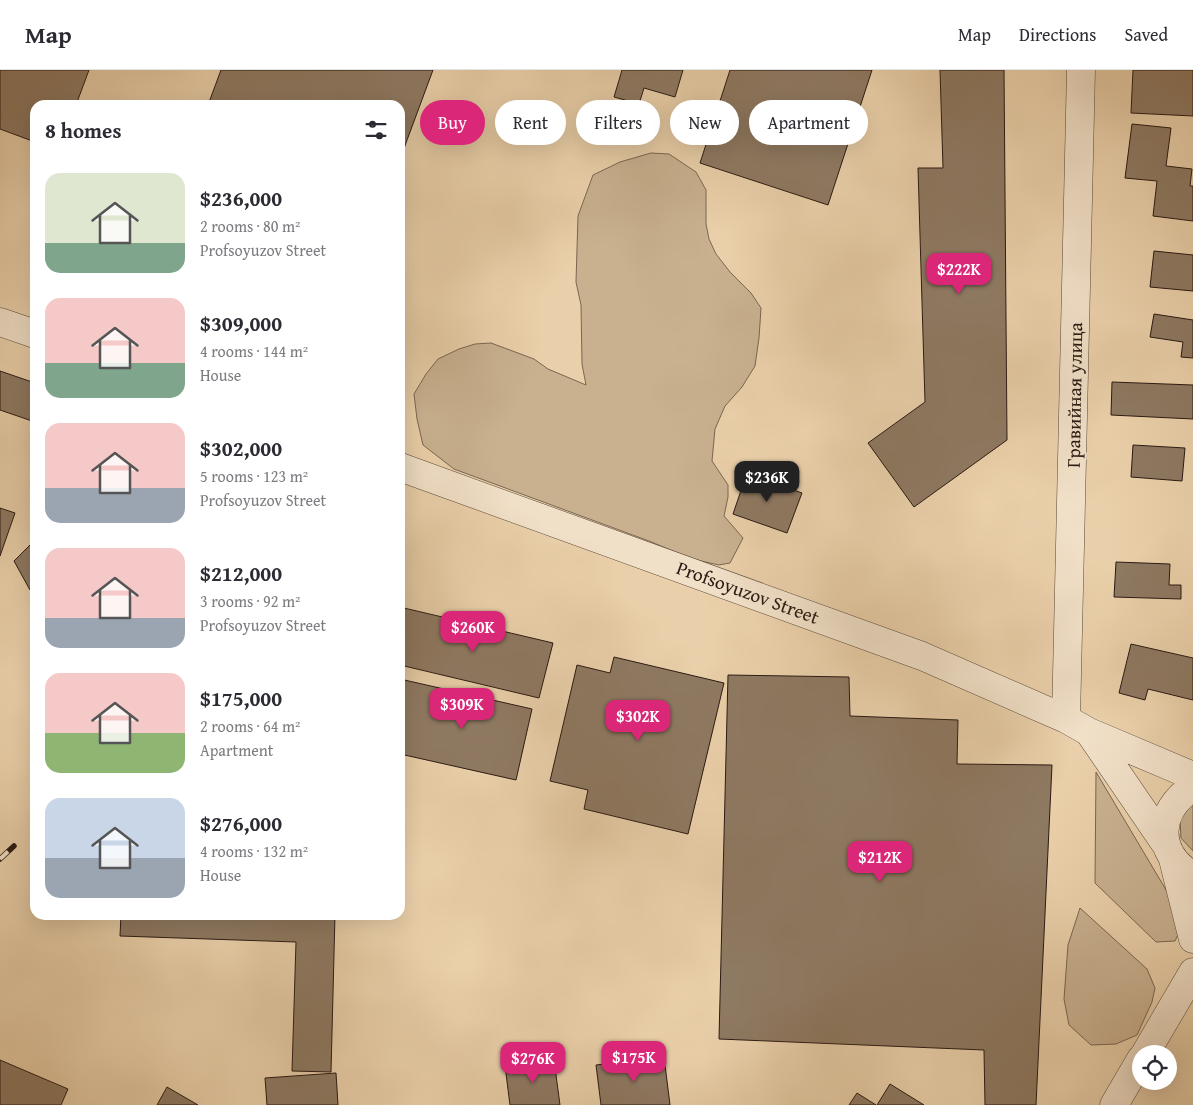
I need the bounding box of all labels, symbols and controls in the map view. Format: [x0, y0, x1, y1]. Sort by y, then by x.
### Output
text: Map [25, 17, 72, 52]
text: Map [958, 21, 991, 48]
text: Directions [1019, 21, 1096, 48]
text: Saved [1124, 21, 1168, 48]
chip: Buy [420, 100, 485, 145]
chip: Rent [495, 100, 566, 145]
chip: Filters [576, 100, 660, 145]
chip: New [670, 100, 739, 145]
chip: Apartment [749, 100, 868, 145]
text: 8 homes [45, 115, 121, 146]
icon: filters [362, 116, 390, 144]
text: $236,000 [200, 183, 282, 214]
icon: home [85, 193, 145, 253]
text: 2 rooms · 80 m² [200, 214, 300, 238]
text: Profsoyuzov Street [200, 238, 326, 262]
pin: $222K [924, 252, 994, 295]
text: $222K [937, 257, 981, 281]
text: $309,000 [200, 308, 282, 339]
icon: home [85, 318, 145, 378]
street label: Гравийная улица [1059, 322, 1089, 468]
text: 4 rooms · 144 m² [200, 339, 308, 363]
text: House [200, 363, 241, 387]
text: $302,000 [200, 433, 282, 464]
icon: home [85, 443, 145, 503]
pin: $236K [732, 460, 802, 503]
text: 5 rooms · 123 m² [200, 464, 308, 488]
text: $236K [745, 465, 789, 489]
text: Profsoyuzov Street [200, 488, 326, 512]
street label: Profsoyuzov Street [673, 553, 823, 631]
text: $212,000 [200, 558, 282, 589]
icon: home [85, 568, 145, 628]
text: 3 rooms · 92 m² [200, 589, 300, 613]
pin: $260K [438, 610, 508, 653]
text: Profsoyuzov Street [200, 613, 326, 637]
text: $260K [451, 615, 495, 639]
text: $175,000 [200, 683, 282, 714]
pin: $309K [427, 688, 497, 730]
text: $309K [440, 692, 484, 716]
icon: home [85, 693, 145, 753]
pin: $302K [603, 700, 673, 742]
text: $302K [616, 704, 660, 728]
text: 2 rooms · 64 m² [200, 714, 300, 738]
text: Apartment [200, 738, 273, 762]
text: $276,000 [200, 808, 282, 839]
icon: home [85, 818, 145, 878]
text: 4 rooms · 132 m² [200, 839, 308, 863]
pin: $212K [845, 840, 915, 883]
text: $212K [858, 845, 902, 869]
text: House [200, 863, 241, 887]
pin: $175K [599, 1040, 669, 1083]
pin: $276K [498, 1042, 568, 1084]
text: $175K [612, 1045, 656, 1069]
map controls [1132, 1045, 1177, 1090]
button: locate [1132, 1045, 1177, 1090]
text: $276K [511, 1046, 555, 1070]

